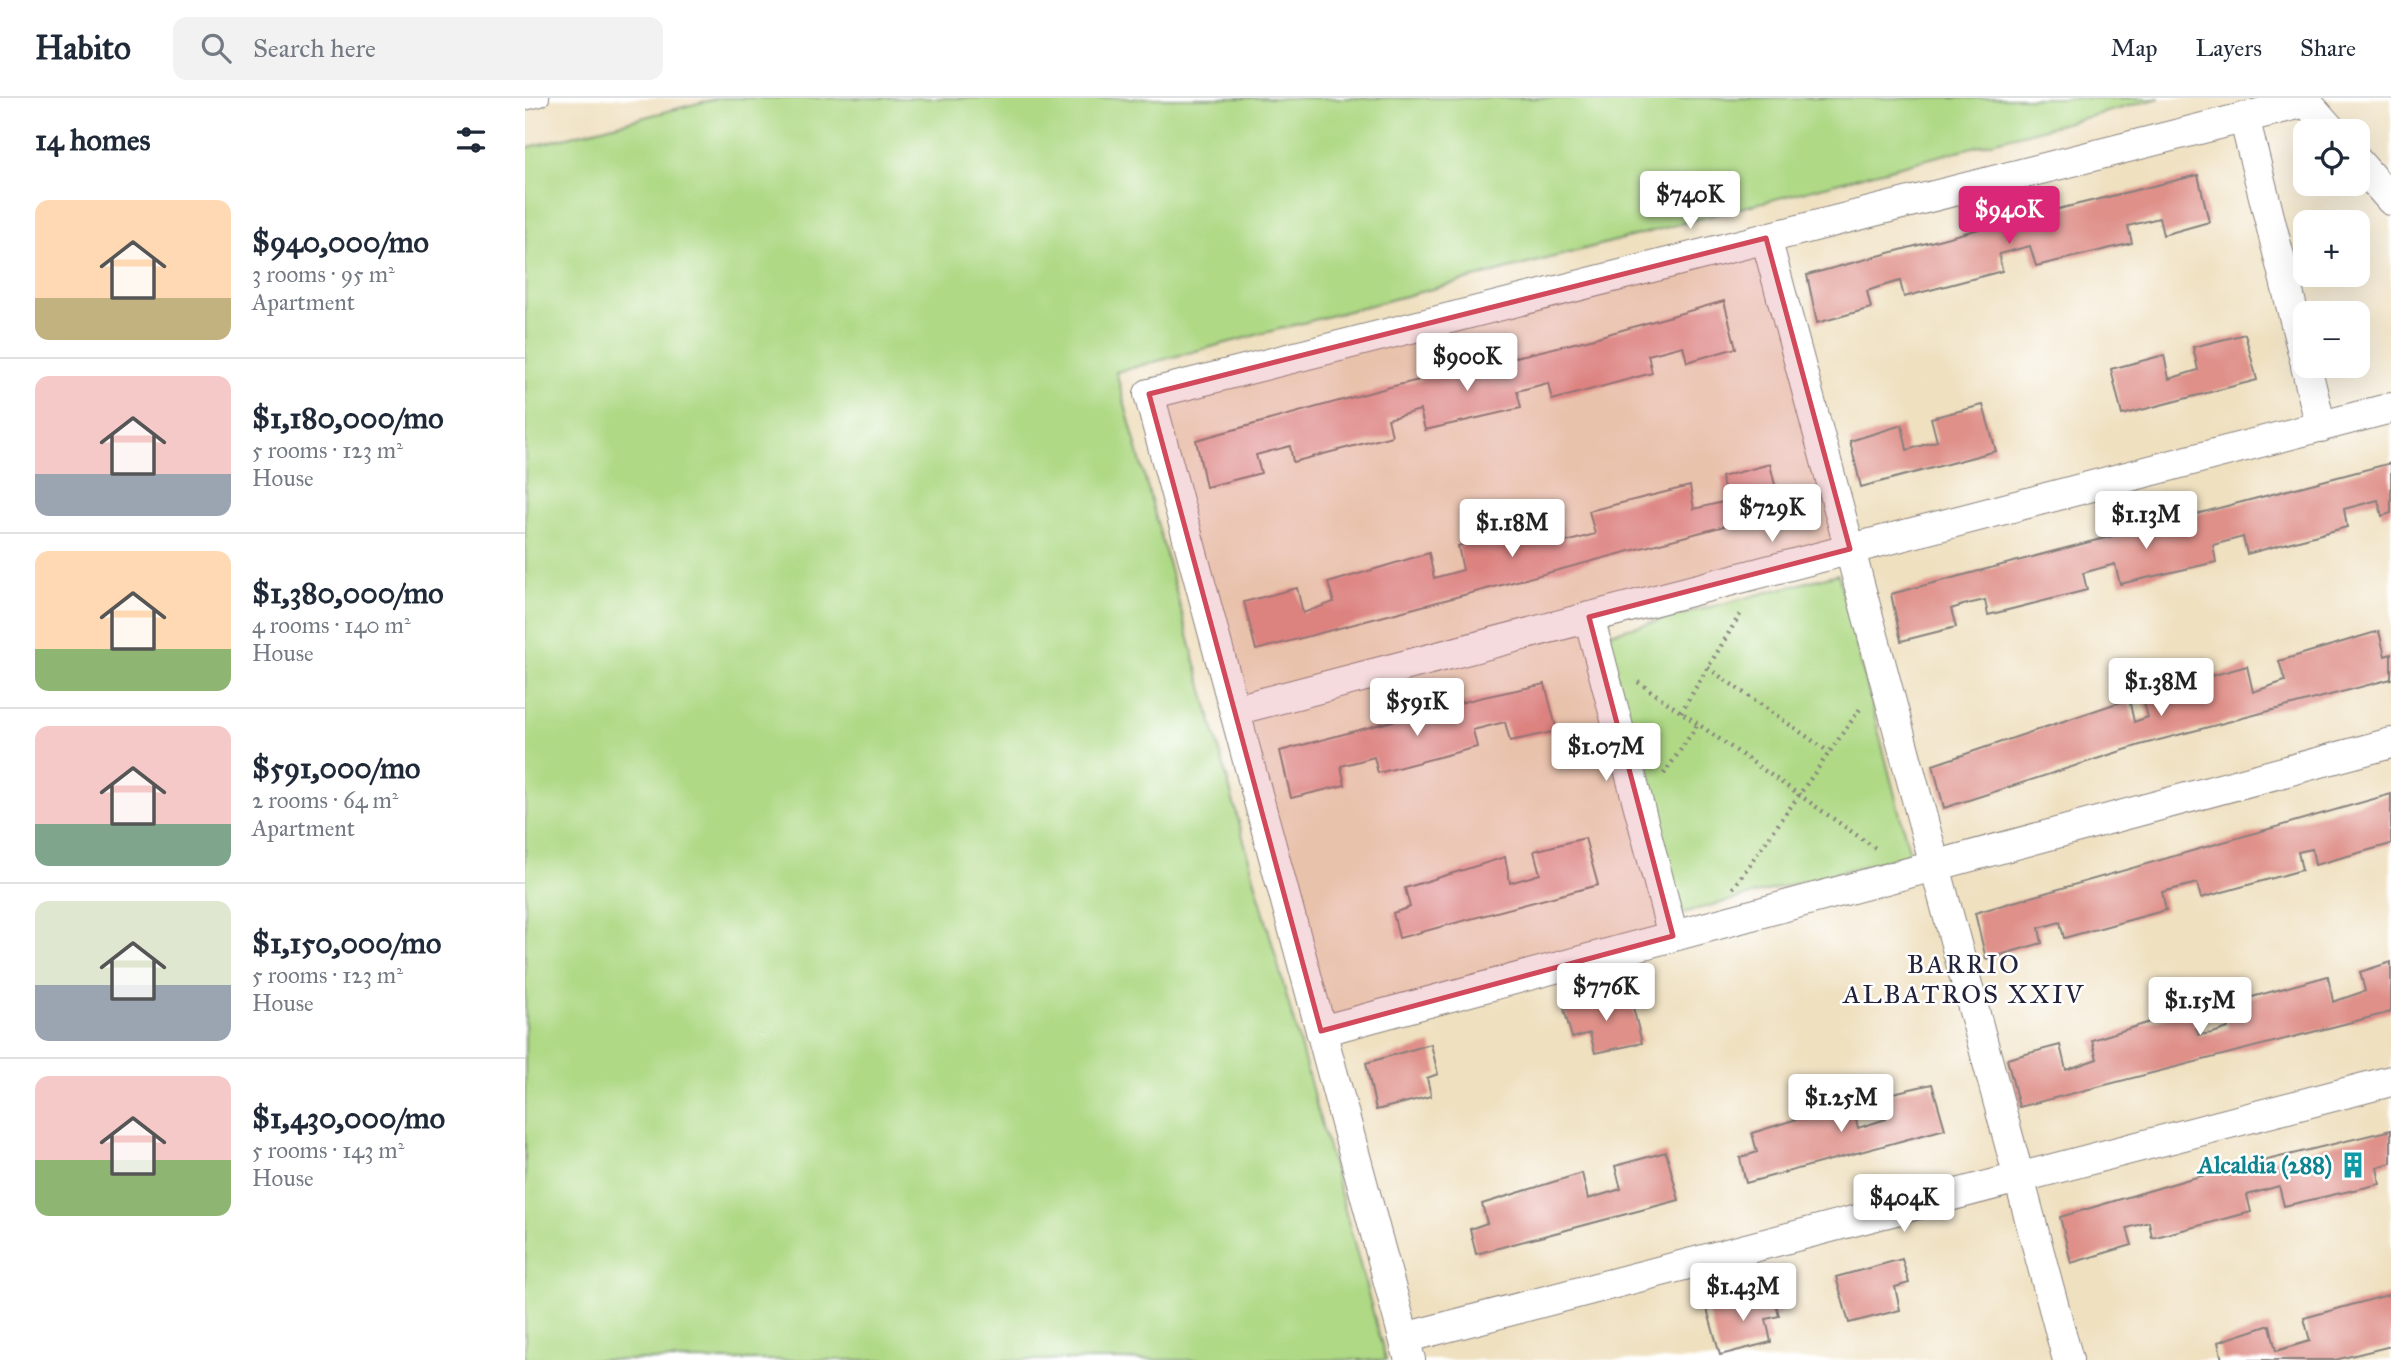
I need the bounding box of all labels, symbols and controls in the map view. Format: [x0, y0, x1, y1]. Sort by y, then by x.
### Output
search box [173, 17, 663, 80]
text: Habito [35, 28, 131, 68]
icon: search [197, 29, 235, 67]
text: Search here [253, 32, 376, 64]
text: Map [2111, 33, 2158, 63]
text: Layers [2196, 33, 2262, 63]
text: Share [2300, 33, 2356, 63]
map controls [2293, 119, 2370, 378]
button: locate [2293, 119, 2370, 196]
icon: filters [452, 121, 490, 159]
text: 14 homes [35, 122, 150, 158]
pin: $740K [1641, 172, 1739, 231]
text: $740K [1656, 180, 1724, 208]
pin: $940K [1960, 186, 2058, 246]
text: $940K [1975, 195, 2043, 223]
button: + [2293, 210, 2370, 287]
text: $940,000/mo [252, 224, 429, 260]
icon: home [91, 228, 175, 312]
text: 3 rooms · 95 m² [252, 260, 395, 288]
text: Apartment [252, 288, 355, 316]
button: − [2293, 301, 2370, 378]
pin: $900K [1418, 334, 1516, 393]
text: $900K [1432, 342, 1502, 370]
text: $1,180,000/mo [252, 400, 444, 436]
icon: home [91, 404, 175, 488]
text: 5 rooms · 123 m² [252, 436, 403, 464]
text: House [252, 464, 314, 492]
pin: $729K [1723, 484, 1821, 544]
pin: $1.13M [2089, 491, 2203, 551]
text: $729K [1739, 493, 1805, 521]
pin: $1.18M [1455, 500, 1569, 559]
text: $1.13M [2111, 500, 2181, 528]
text: $1.18M [1476, 508, 1548, 536]
text: $1,380,000/mo [252, 575, 444, 611]
icon: home [91, 579, 175, 663]
text: 4 rooms · 140 m² [252, 611, 411, 639]
text: House [252, 639, 314, 667]
pin: $1.38M [2104, 658, 2218, 718]
text: $1.38M [2125, 667, 2197, 695]
pin: $591K [1368, 678, 1466, 738]
text: $591K [1386, 687, 1448, 715]
pin: $1.07M [1549, 724, 1663, 783]
text: $1.07M [1567, 732, 1645, 760]
text: $591,000/mo [252, 750, 420, 786]
icon: home [91, 754, 175, 838]
text: 2 rooms · 64 m² [252, 786, 398, 814]
text: Apartment [252, 814, 355, 842]
text: $1,150,000/mo [252, 925, 441, 961]
icon: home [91, 929, 175, 1013]
district label: BARRIO ALBATROS XXIV [1842, 948, 2085, 1010]
text: 5 rooms · 123 m² [252, 961, 403, 989]
pin: $776K [1557, 964, 1655, 1023]
text: $776K [1573, 972, 1639, 1000]
pin: $1.15M [2143, 978, 2257, 1037]
text: $1.15M [2165, 986, 2236, 1014]
text: House [252, 989, 314, 1017]
pin: $1.25M [1784, 1074, 1898, 1134]
text: $1.25M [1804, 1083, 1878, 1111]
text: $1,430,000/mo [252, 1100, 445, 1136]
icon: home [91, 1104, 175, 1188]
text: 5 rooms · 143 m² [252, 1136, 404, 1164]
place label: Alcaldia (288) [2196, 1150, 2332, 1180]
building icon: Alcaldia (288) [2338, 1150, 2368, 1180]
text: House [252, 1164, 314, 1192]
pin: $404K [1855, 1174, 1953, 1234]
text: $404K [1869, 1183, 1939, 1211]
pin: $1.43M [1686, 1264, 1800, 1323]
text: $1.43M [1706, 1272, 1780, 1300]

